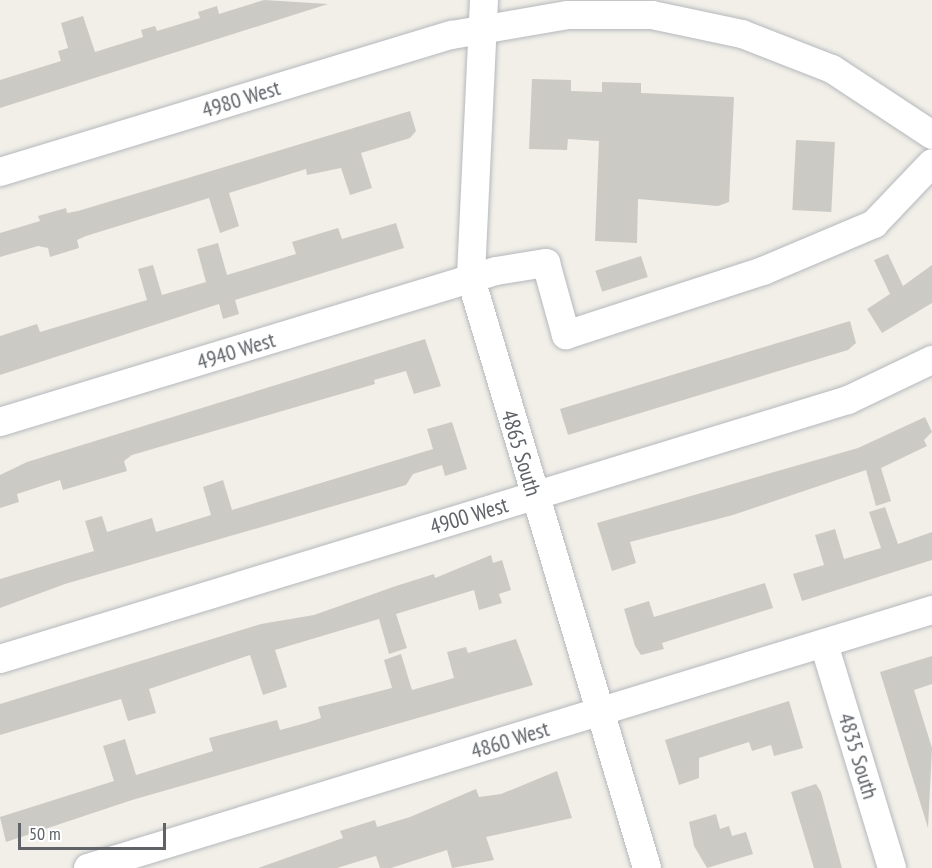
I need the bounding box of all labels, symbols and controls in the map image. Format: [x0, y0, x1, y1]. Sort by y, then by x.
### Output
street label: 4980 West [198, 75, 284, 123]
street label: 4940 West [193, 327, 279, 375]
street label: 4865 South [495, 407, 547, 499]
street label: 4900 West [426, 492, 512, 540]
street label: 4835 South [832, 710, 884, 802]
street label: 4860 West [467, 716, 553, 764]
scale bar [21, 811, 170, 849]
text: 50 m [29, 822, 61, 845]

